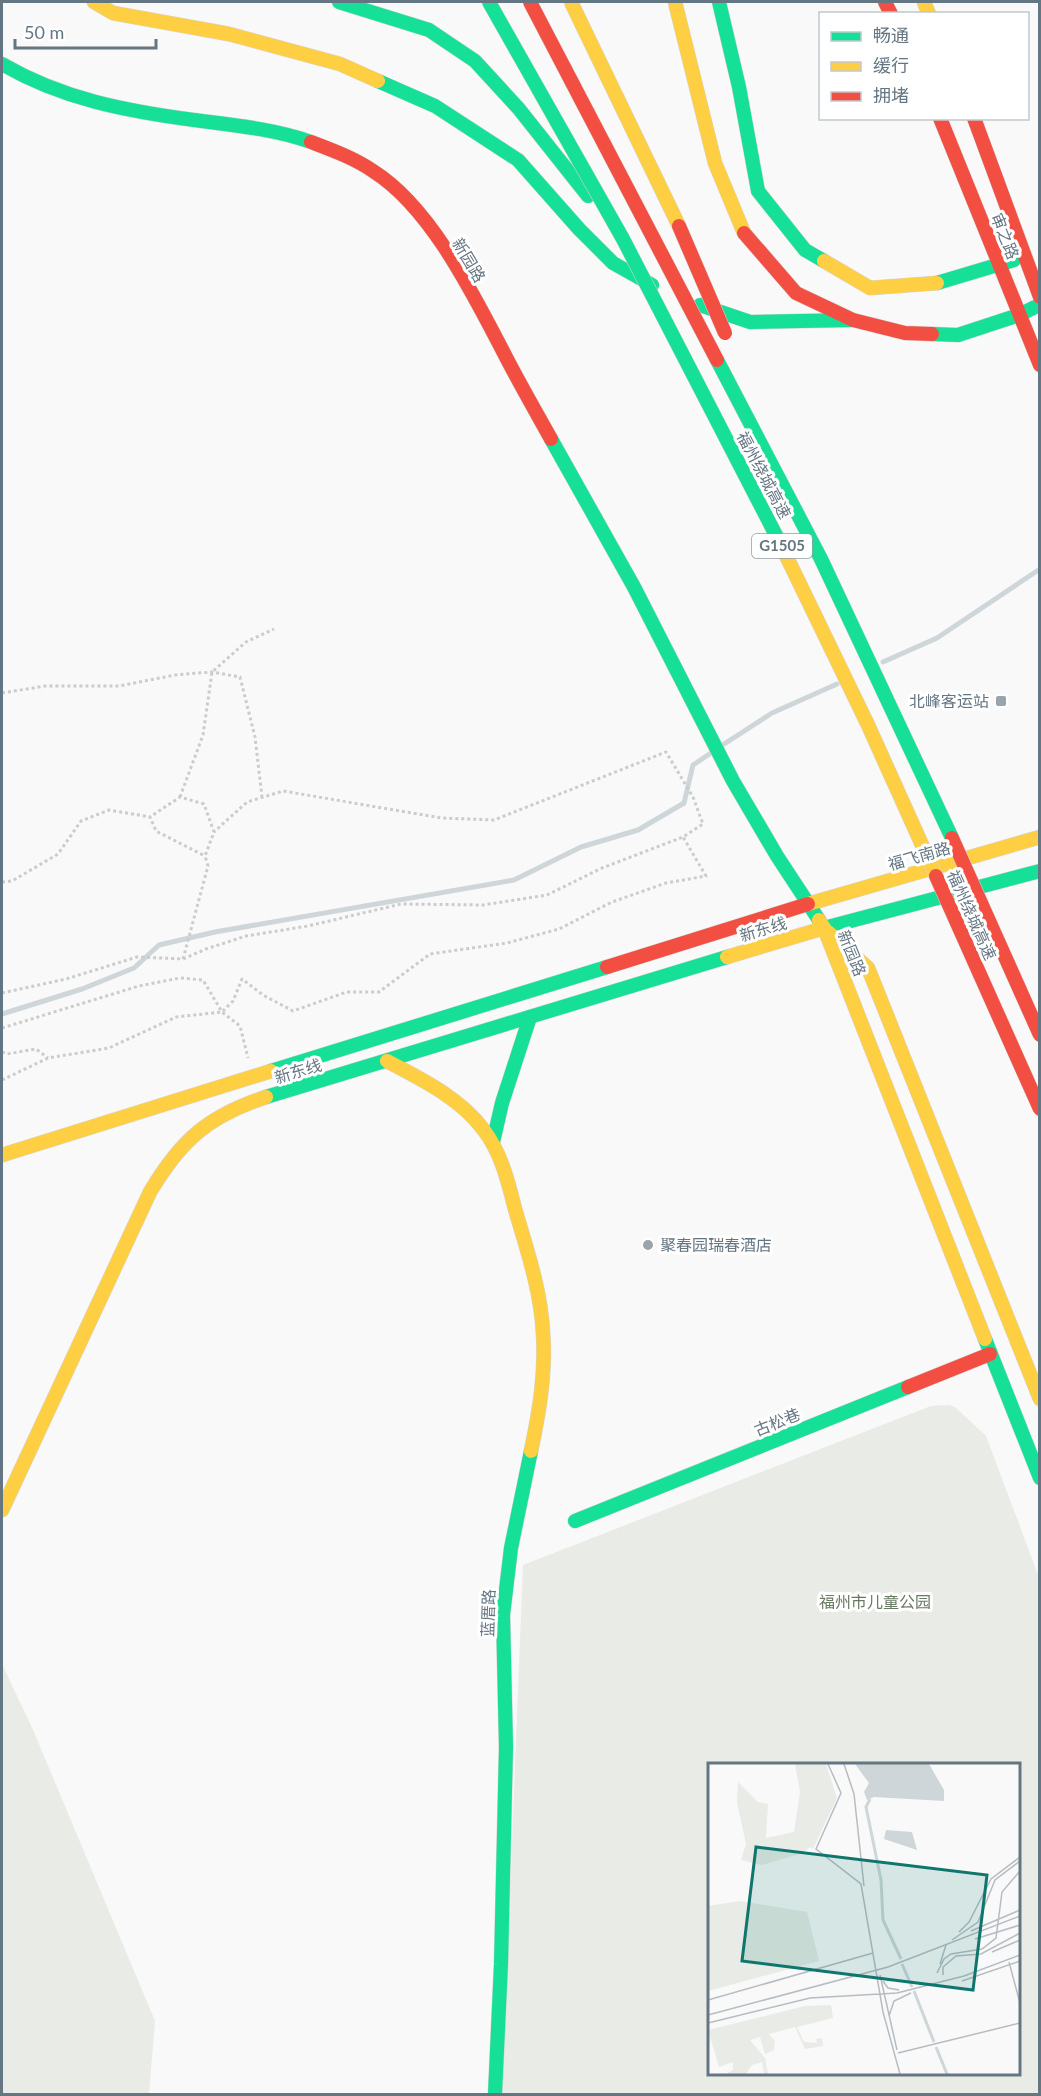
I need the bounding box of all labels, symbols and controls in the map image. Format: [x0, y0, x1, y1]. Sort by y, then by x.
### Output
scale bar [15, 12, 156, 50]
legend [819, 12, 1029, 120]
text: 50 m [24, 21, 64, 43]
text: 畅通 [873, 24, 909, 46]
text: 缓行 [873, 54, 909, 76]
text: 拥堵 [873, 84, 909, 106]
street label: 审之路 [988, 210, 1023, 262]
street label: 新园路 [449, 234, 490, 285]
street label: 福州绕城高速 [734, 428, 795, 522]
road number: G1505 [752, 534, 812, 558]
place label: 北峰客运站 [909, 691, 989, 710]
marker: 北峰客运站 [994, 694, 1008, 708]
street label: 福飞南路 [885, 838, 952, 873]
street label: 福州绕城高速 [944, 867, 1001, 963]
street label: 新东线 [737, 912, 789, 945]
street label: 新园路 [835, 927, 870, 979]
street label: 新东线 [272, 1054, 324, 1087]
place label: 聚春园瑞春酒店 [660, 1235, 772, 1254]
marker: 聚春园瑞春酒店 [641, 1238, 655, 1252]
street label: 古松巷 [751, 1404, 803, 1439]
street label: 蓝厝路 [477, 1589, 498, 1637]
park label: 福州市儿童公园 [819, 1592, 931, 1611]
inset map [708, 1763, 1020, 2075]

